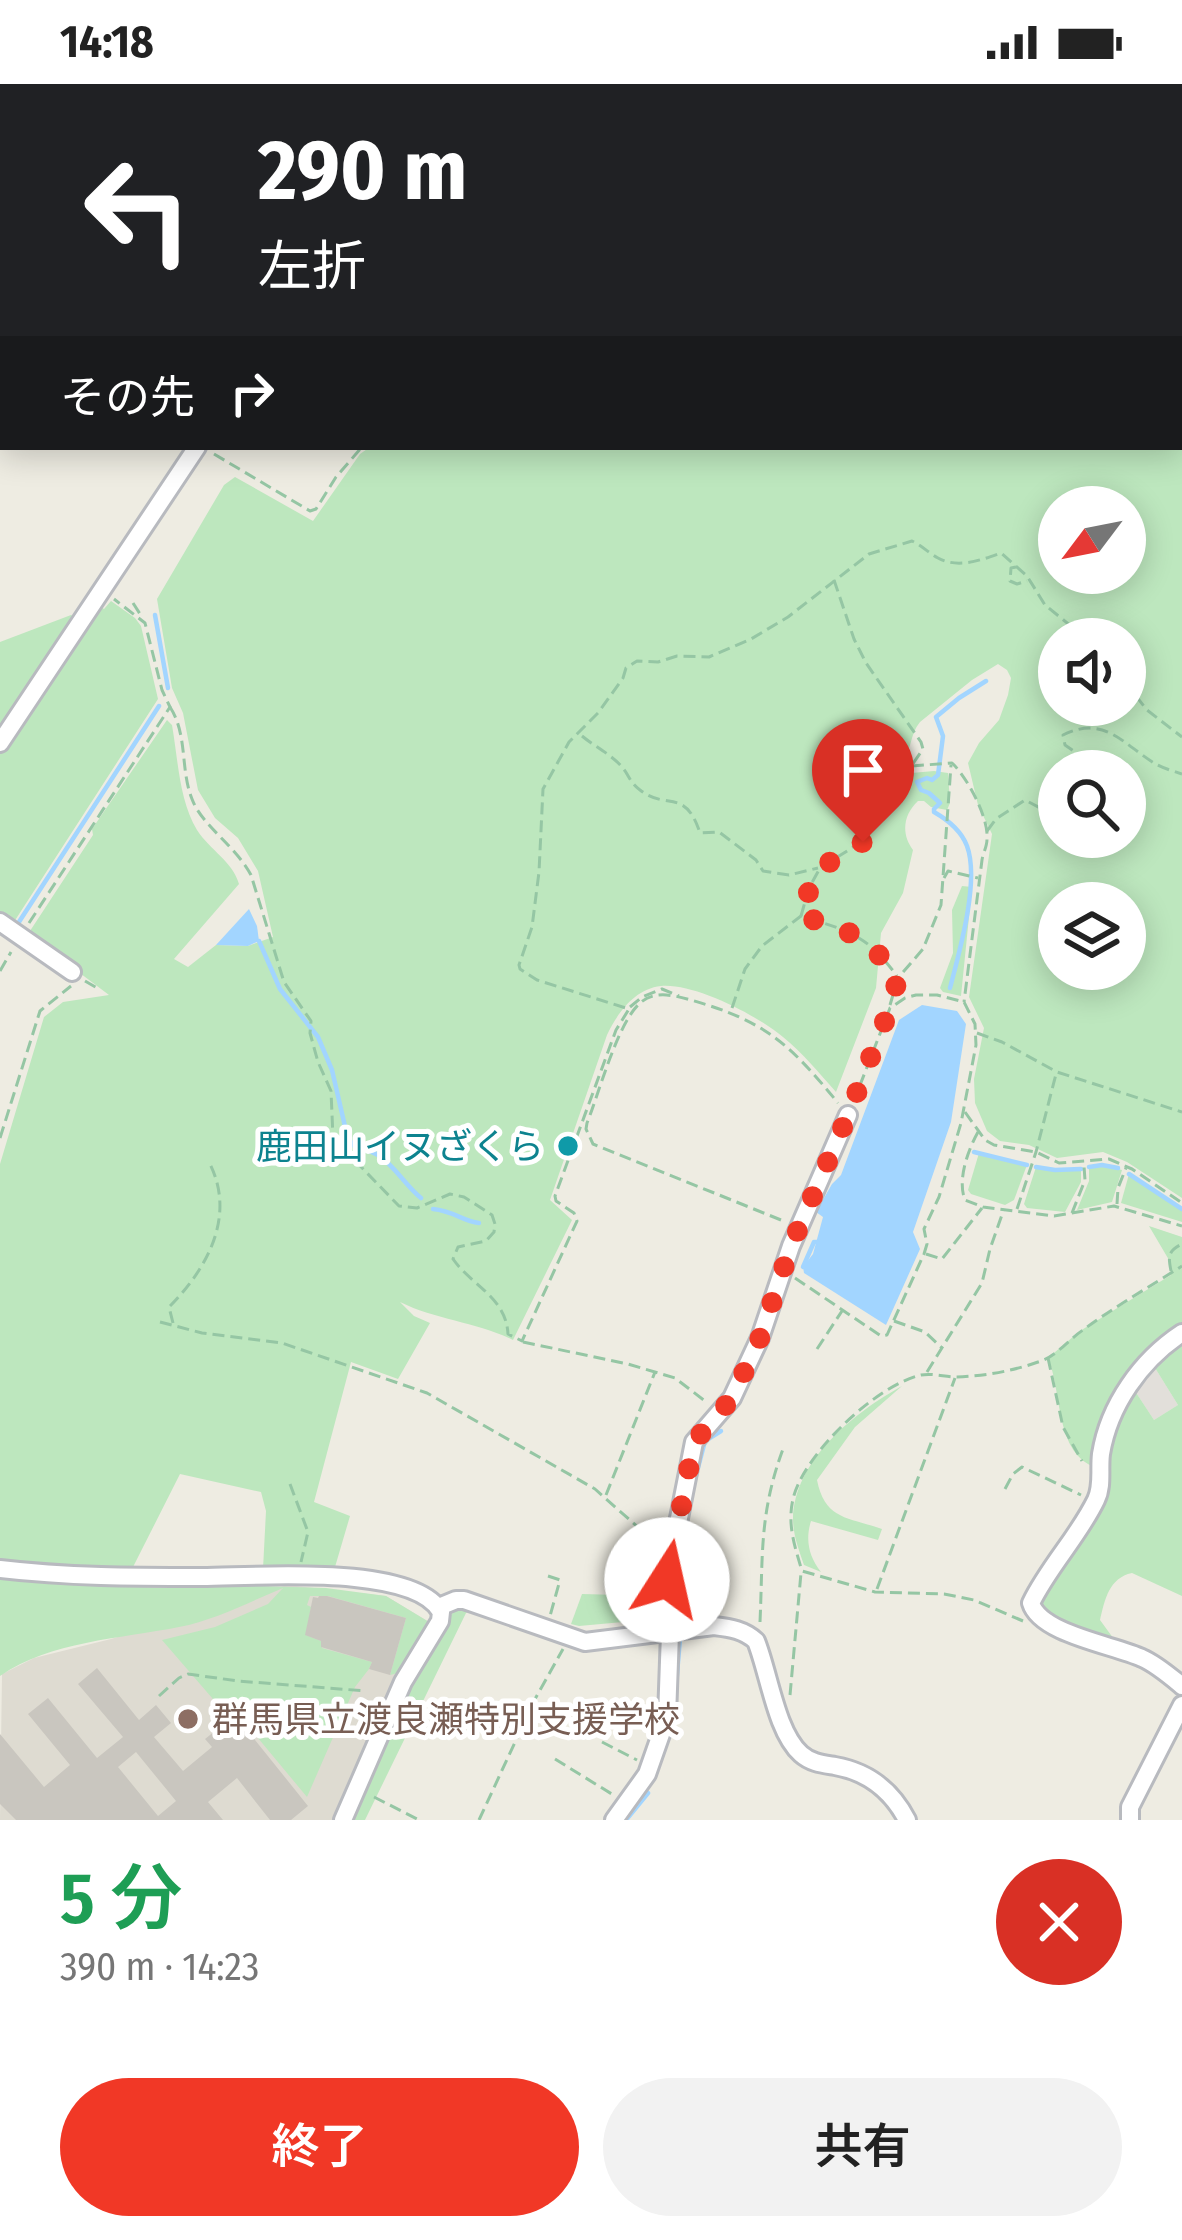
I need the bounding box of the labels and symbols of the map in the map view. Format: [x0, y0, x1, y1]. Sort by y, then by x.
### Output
north arrow [1038, 486, 1146, 594]
pin [812, 719, 914, 842]
place label: 鹿田山イヌざくら [256, 1125, 544, 1169]
marker: 鹿田山イヌざくら [555, 1133, 581, 1159]
position arrow [604, 1517, 730, 1643]
place label: 群馬県立渡良瀬特別支援学校 [212, 1698, 680, 1742]
marker: 群馬県立渡良瀬特別支援学校 [175, 1706, 201, 1732]

